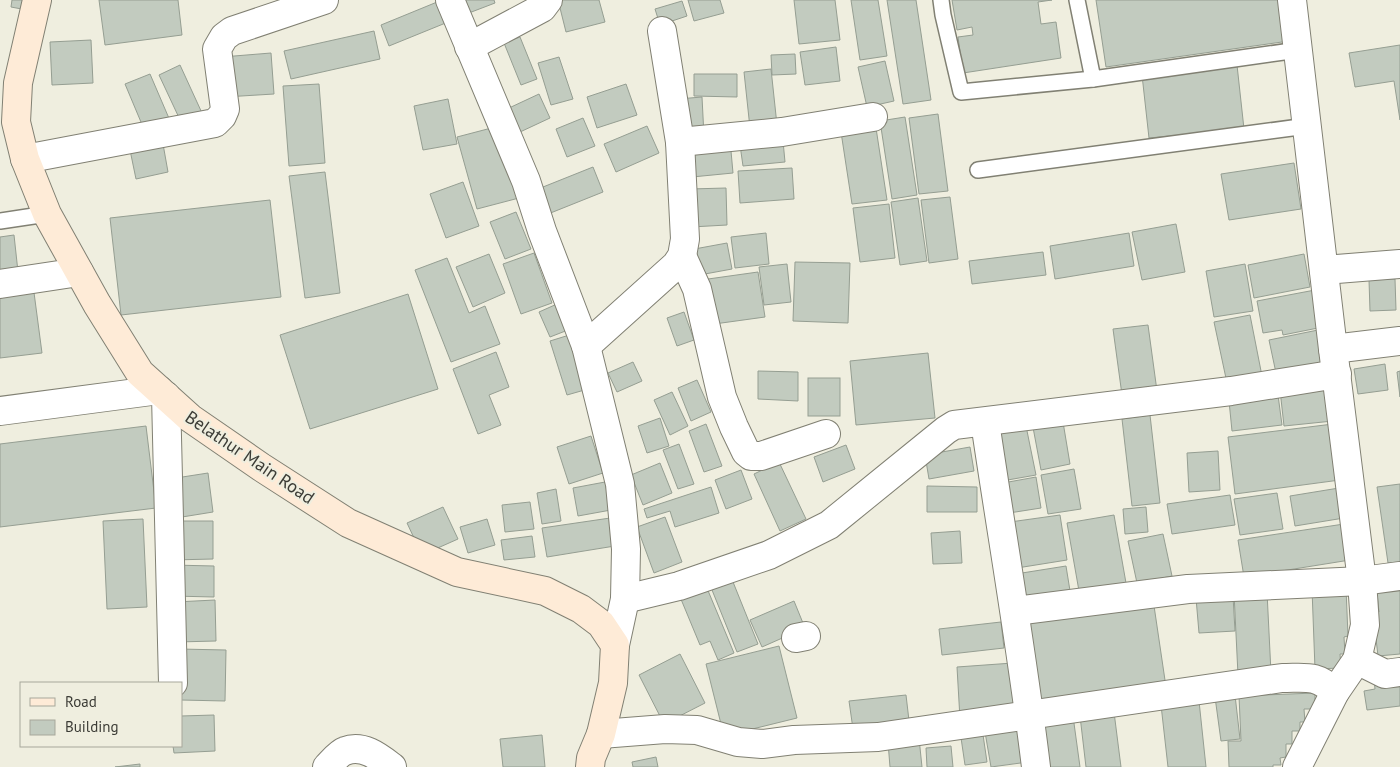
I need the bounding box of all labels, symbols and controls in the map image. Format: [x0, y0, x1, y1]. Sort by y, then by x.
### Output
street label: Belathur Main Road [181, 405, 319, 509]
legend [20, 682, 182, 747]
text: Road [65, 692, 97, 711]
text: Building [65, 717, 119, 736]

